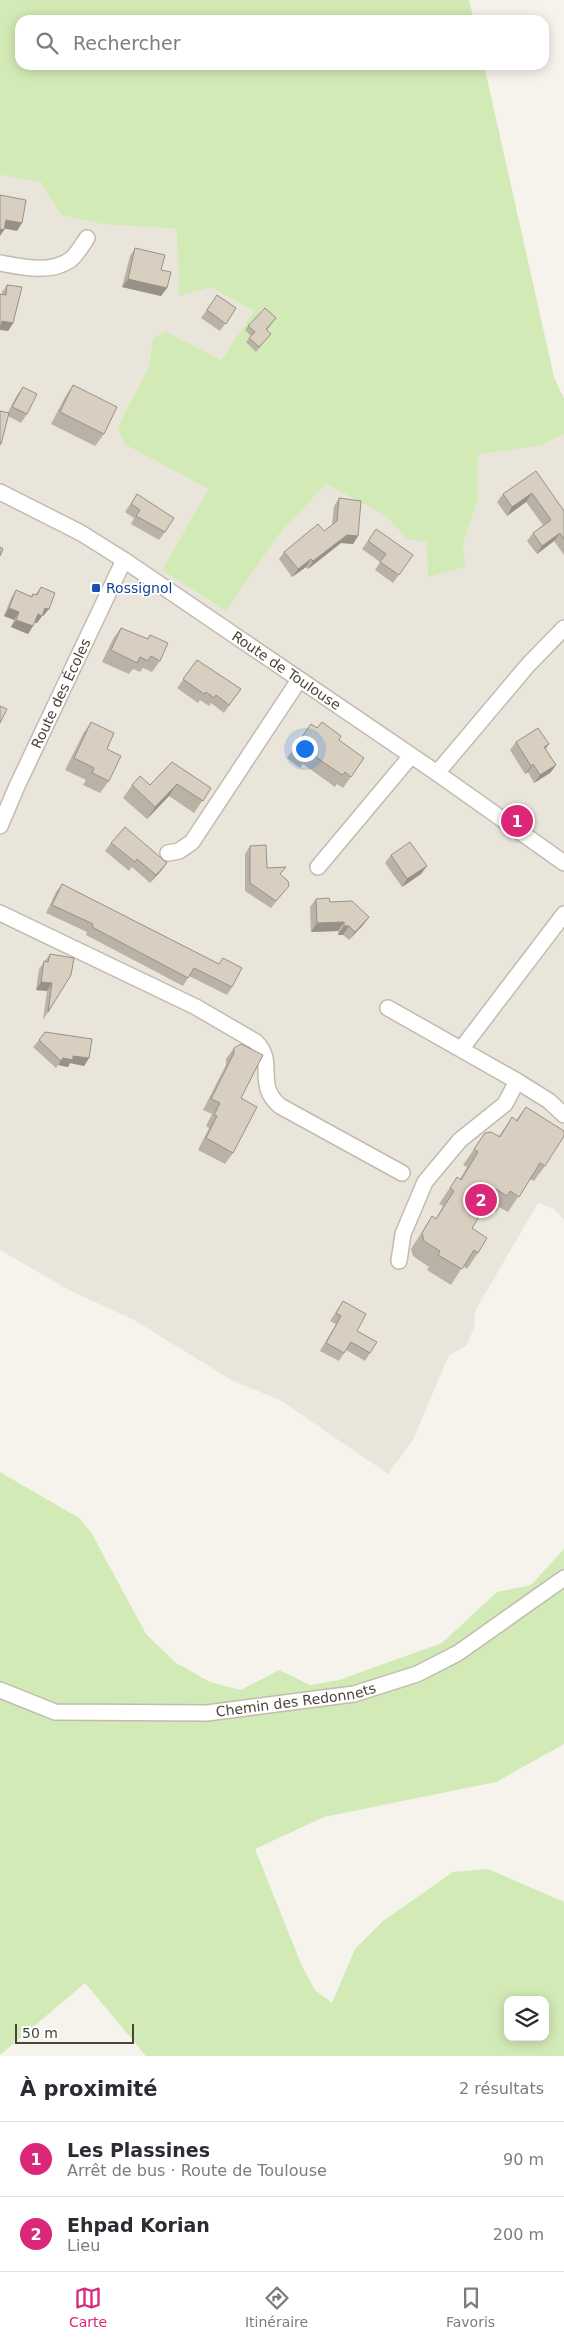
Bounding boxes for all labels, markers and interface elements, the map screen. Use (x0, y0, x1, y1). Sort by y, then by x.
search box (15, 15, 549, 70)
icon: search (33, 29, 61, 57)
text: Rechercher (73, 32, 181, 54)
place label: Rossignol (106, 580, 172, 596)
marker: Rossignol (90, 582, 102, 594)
street label: Route de Toulouse (229, 628, 344, 713)
street label: Route des Écoles (28, 636, 94, 751)
your location (292, 736, 318, 762)
pin: 1 (501, 802, 533, 840)
pin: 2 (465, 1181, 497, 1219)
street label: Chemin des Redonnets (215, 1680, 378, 1720)
map controls (504, 1996, 549, 2041)
button: layers (504, 1996, 549, 2041)
scale bar (15, 2021, 134, 2044)
text: 50 m (22, 2025, 58, 2041)
text: À proximité (20, 2077, 157, 2101)
text: 2 résultats (459, 2079, 544, 2098)
text: Les Plassines (67, 2139, 210, 2161)
text: 1 (30, 2150, 42, 2169)
text: 90 m (503, 2150, 544, 2169)
text: Arrêt de bus · Route de Toulouse (67, 2161, 327, 2180)
text: Ehpad Korian (67, 2214, 210, 2236)
text: 2 (30, 2225, 42, 2244)
text: 200 m (493, 2225, 544, 2244)
text: Lieu (67, 2236, 100, 2255)
tab: Carte (69, 2284, 107, 2330)
tab: Itinéraire (245, 2284, 308, 2330)
tab: Favoris (446, 2284, 495, 2330)

